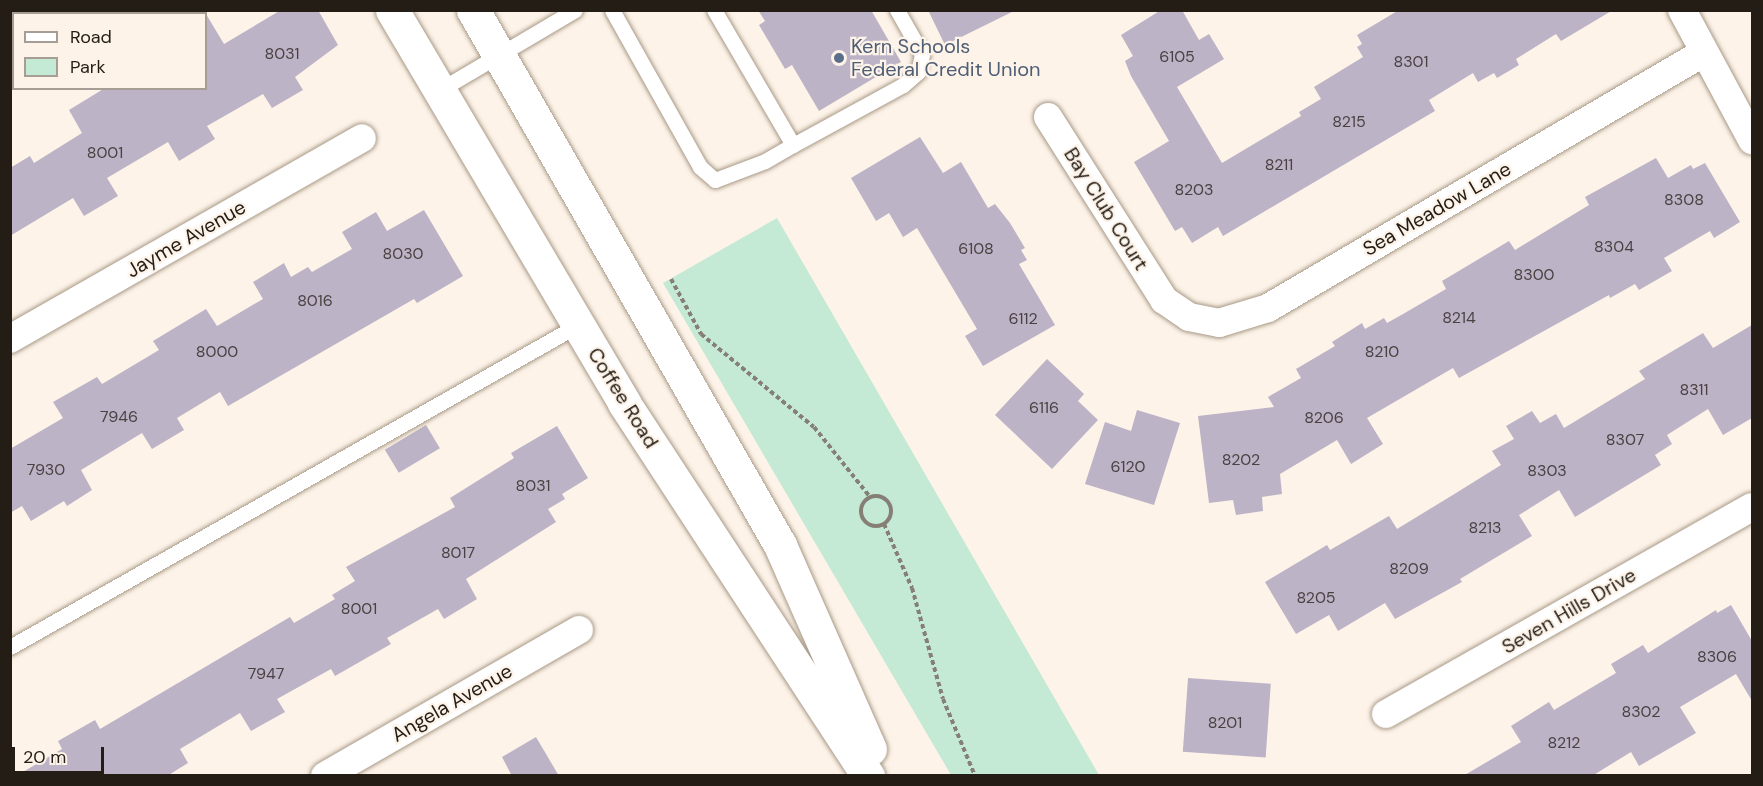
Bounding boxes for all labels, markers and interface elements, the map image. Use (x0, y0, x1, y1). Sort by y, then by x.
legend (12, 12, 207, 90)
text: Road (70, 25, 112, 49)
place label: Kern Schools Federal Credit Union (851, 34, 1041, 81)
house number: 8031 (265, 44, 299, 64)
house number: 6105 (1159, 47, 1195, 67)
marker: Kern Schools Federal Credit Union (832, 51, 846, 65)
house number: 8301 (1393, 52, 1429, 72)
text: Park (70, 55, 106, 79)
house number: 8215 (1332, 112, 1366, 132)
house number: 8001 (87, 143, 123, 163)
street label: Bay Club Court (1059, 143, 1153, 275)
house number: 8211 (1265, 155, 1293, 175)
street label: Sea Meadow Lane (1359, 157, 1515, 261)
house number: 8203 (1175, 180, 1213, 200)
house number: 8308 (1664, 190, 1704, 210)
street label: Jayme Avenue (122, 195, 250, 283)
house number: 8304 (1594, 237, 1634, 257)
house number: 6108 (958, 239, 994, 259)
house number: 8030 (382, 244, 424, 264)
house number: 8300 (1513, 265, 1555, 285)
house number: 8016 (297, 291, 333, 311)
house number: 8214 (1442, 308, 1476, 328)
house number: 6112 (1008, 309, 1038, 329)
house number: 8000 (196, 342, 238, 362)
house number: 8210 (1365, 342, 1399, 362)
street label: Coffee Road (583, 343, 663, 453)
house number: 8311 (1680, 380, 1708, 400)
house number: 6116 (1029, 398, 1059, 418)
house number: 7946 (100, 407, 138, 427)
house number: 8206 (1304, 408, 1344, 428)
house number: 8307 (1606, 430, 1644, 450)
house number: 8202 (1222, 450, 1260, 470)
house number: 6120 (1110, 457, 1146, 477)
house number: 7930 (27, 460, 65, 480)
house number: 8303 (1527, 461, 1567, 481)
house number: 8031 (516, 476, 550, 496)
house number: 8213 (1468, 518, 1502, 538)
house number: 8017 (441, 543, 475, 563)
house number: 8209 (1389, 559, 1429, 579)
street label: Seven Hills Drive (1498, 563, 1640, 659)
house number: 8205 (1296, 588, 1336, 608)
house number: 8001 (341, 599, 377, 619)
house number: 8306 (1697, 647, 1737, 667)
street label: Angela Avenue (387, 659, 517, 747)
house number: 7947 (248, 664, 284, 684)
house number: 8302 (1621, 702, 1661, 722)
house number: 8201 (1208, 713, 1242, 733)
house number: 8212 (1548, 733, 1580, 753)
scale bar (15, 735, 106, 773)
text: 20 m (23, 745, 66, 769)

